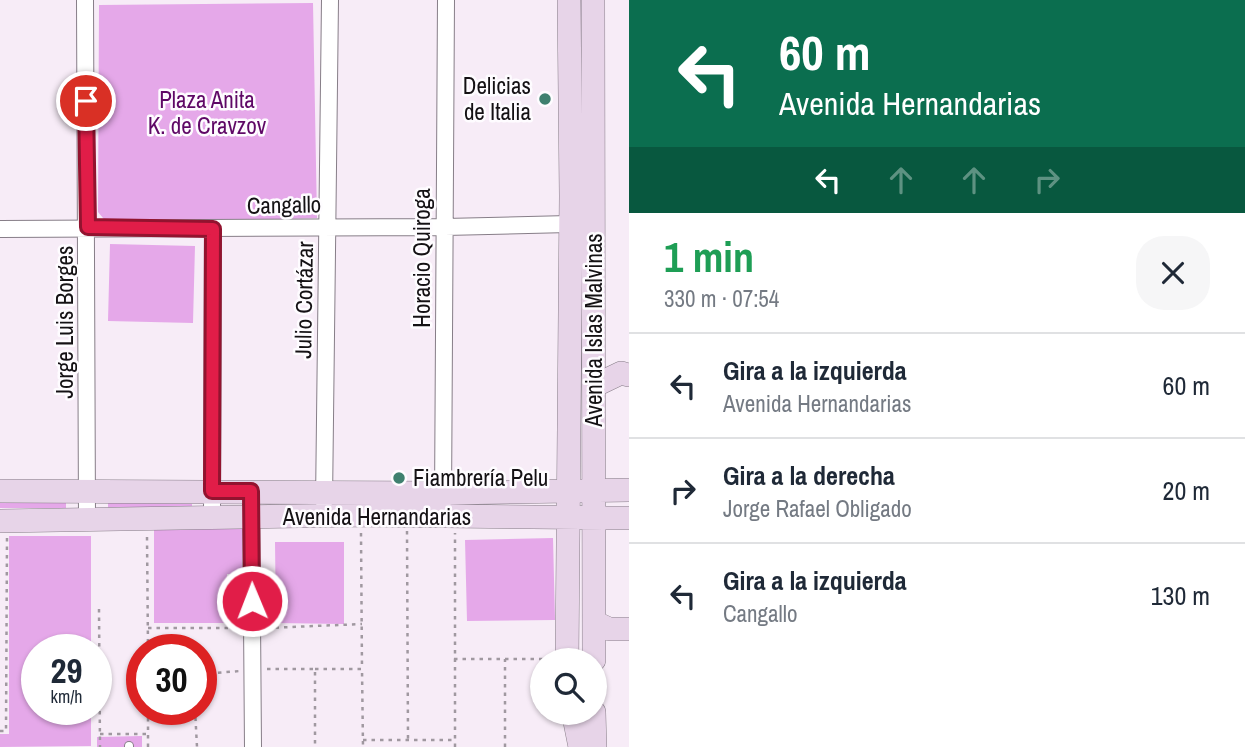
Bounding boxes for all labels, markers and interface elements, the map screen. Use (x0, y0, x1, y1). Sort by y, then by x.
text: 60 m (779, 19, 871, 85)
icon: left (664, 28, 755, 119)
place label: Delicias de Italia (463, 70, 532, 127)
pin (56, 71, 116, 131)
icon: arrive (67, 82, 105, 120)
text: Avenida Hernandarias (779, 82, 1041, 125)
park label: Plaza Anita K. de Cravzov (148, 84, 267, 141)
marker: Delicias de Italia (537, 91, 553, 107)
icon: left (809, 161, 847, 199)
icon: ahead (882, 161, 920, 199)
icon: ahead (955, 161, 993, 199)
icon: right (1028, 161, 1066, 199)
street label: Cangallo (247, 188, 321, 221)
street label: Horacio Quiroga (406, 188, 437, 328)
text: 1 min (664, 229, 754, 285)
street label: Avenida Islas Malvinas (578, 233, 609, 428)
button: close (1136, 236, 1210, 310)
street label: Julio Cortázar (287, 240, 320, 359)
street label: Jorge Luis Borges (49, 245, 80, 399)
text: 330 m · 07:54 (664, 283, 779, 314)
text: Gira a la izquierda (723, 353, 907, 388)
icon: left (664, 367, 702, 405)
text: 60 m (1163, 368, 1210, 403)
text: Avenida Hernandarias (723, 388, 911, 419)
text: Gira a la derecha (723, 458, 895, 493)
place label: Fiambrería Pelu (413, 462, 548, 493)
marker: Fiambrería Pelu (391, 470, 407, 486)
icon: right (664, 472, 702, 510)
text: 20 m (1163, 473, 1210, 508)
text: Jorge Rafael Obligado (723, 493, 912, 524)
street label: Avenida Hernandarias (282, 501, 471, 532)
text: Gira a la izquierda (723, 563, 907, 598)
position arrow (215, 564, 289, 638)
icon: left (664, 577, 702, 615)
text: 130 m (1151, 578, 1210, 613)
text: Cangallo (723, 598, 797, 629)
speed limit sign: 30 (126, 634, 217, 725)
text: 29 (51, 647, 82, 694)
map controls (530, 648, 607, 725)
button: search (530, 648, 607, 725)
text: km/h (51, 684, 83, 709)

